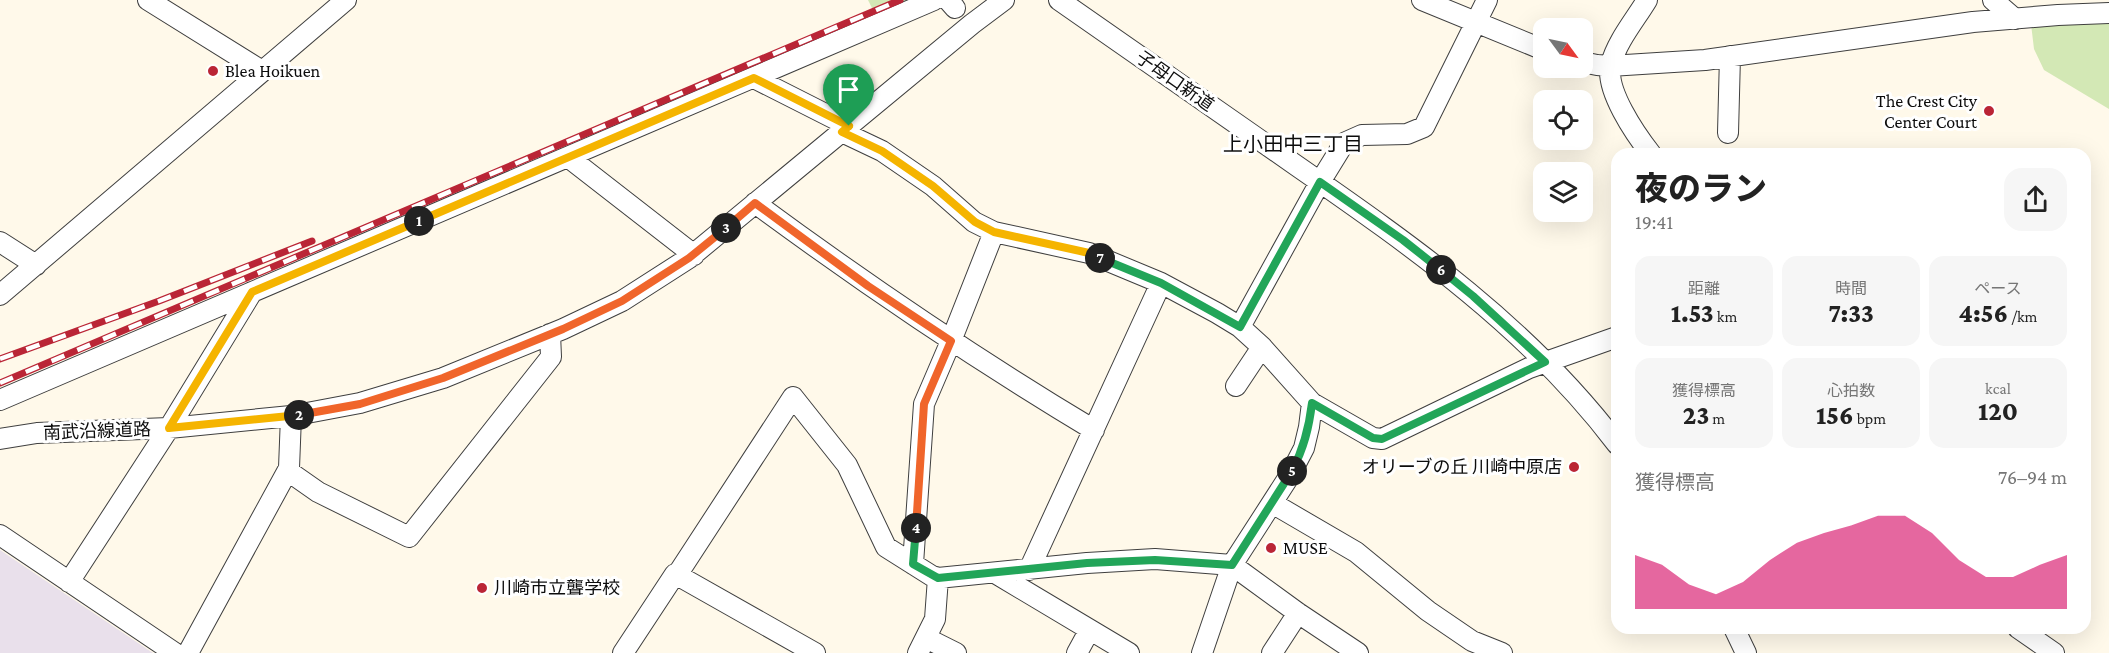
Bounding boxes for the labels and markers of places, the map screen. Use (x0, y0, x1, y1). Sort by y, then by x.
place label: Blea Hoikuen (225, 61, 321, 81)
marker: Blea Hoikuen (206, 64, 220, 78)
pin (823, 64, 874, 126)
place label: The Crest City Center Court (1876, 91, 1978, 132)
marker: The Crest City Center Court (1982, 104, 1996, 118)
pin: 1 (404, 206, 434, 236)
pin: 3 (711, 213, 741, 243)
pin: 7 (1085, 243, 1115, 273)
pin: 6 (1426, 255, 1456, 285)
pin: 2 (284, 400, 314, 430)
pin: 5 (1277, 456, 1307, 486)
place label: オリーブの丘 川崎中原店 (1362, 457, 1562, 477)
marker: オリーブの丘 川崎中原店 (1567, 460, 1581, 474)
pin: 4 (901, 513, 931, 543)
place label: MUSE (1283, 538, 1328, 558)
marker: MUSE (1264, 541, 1278, 555)
place label: 川崎市立聾学校 (494, 578, 620, 598)
marker: 川崎市立聾学校 (475, 581, 489, 595)

